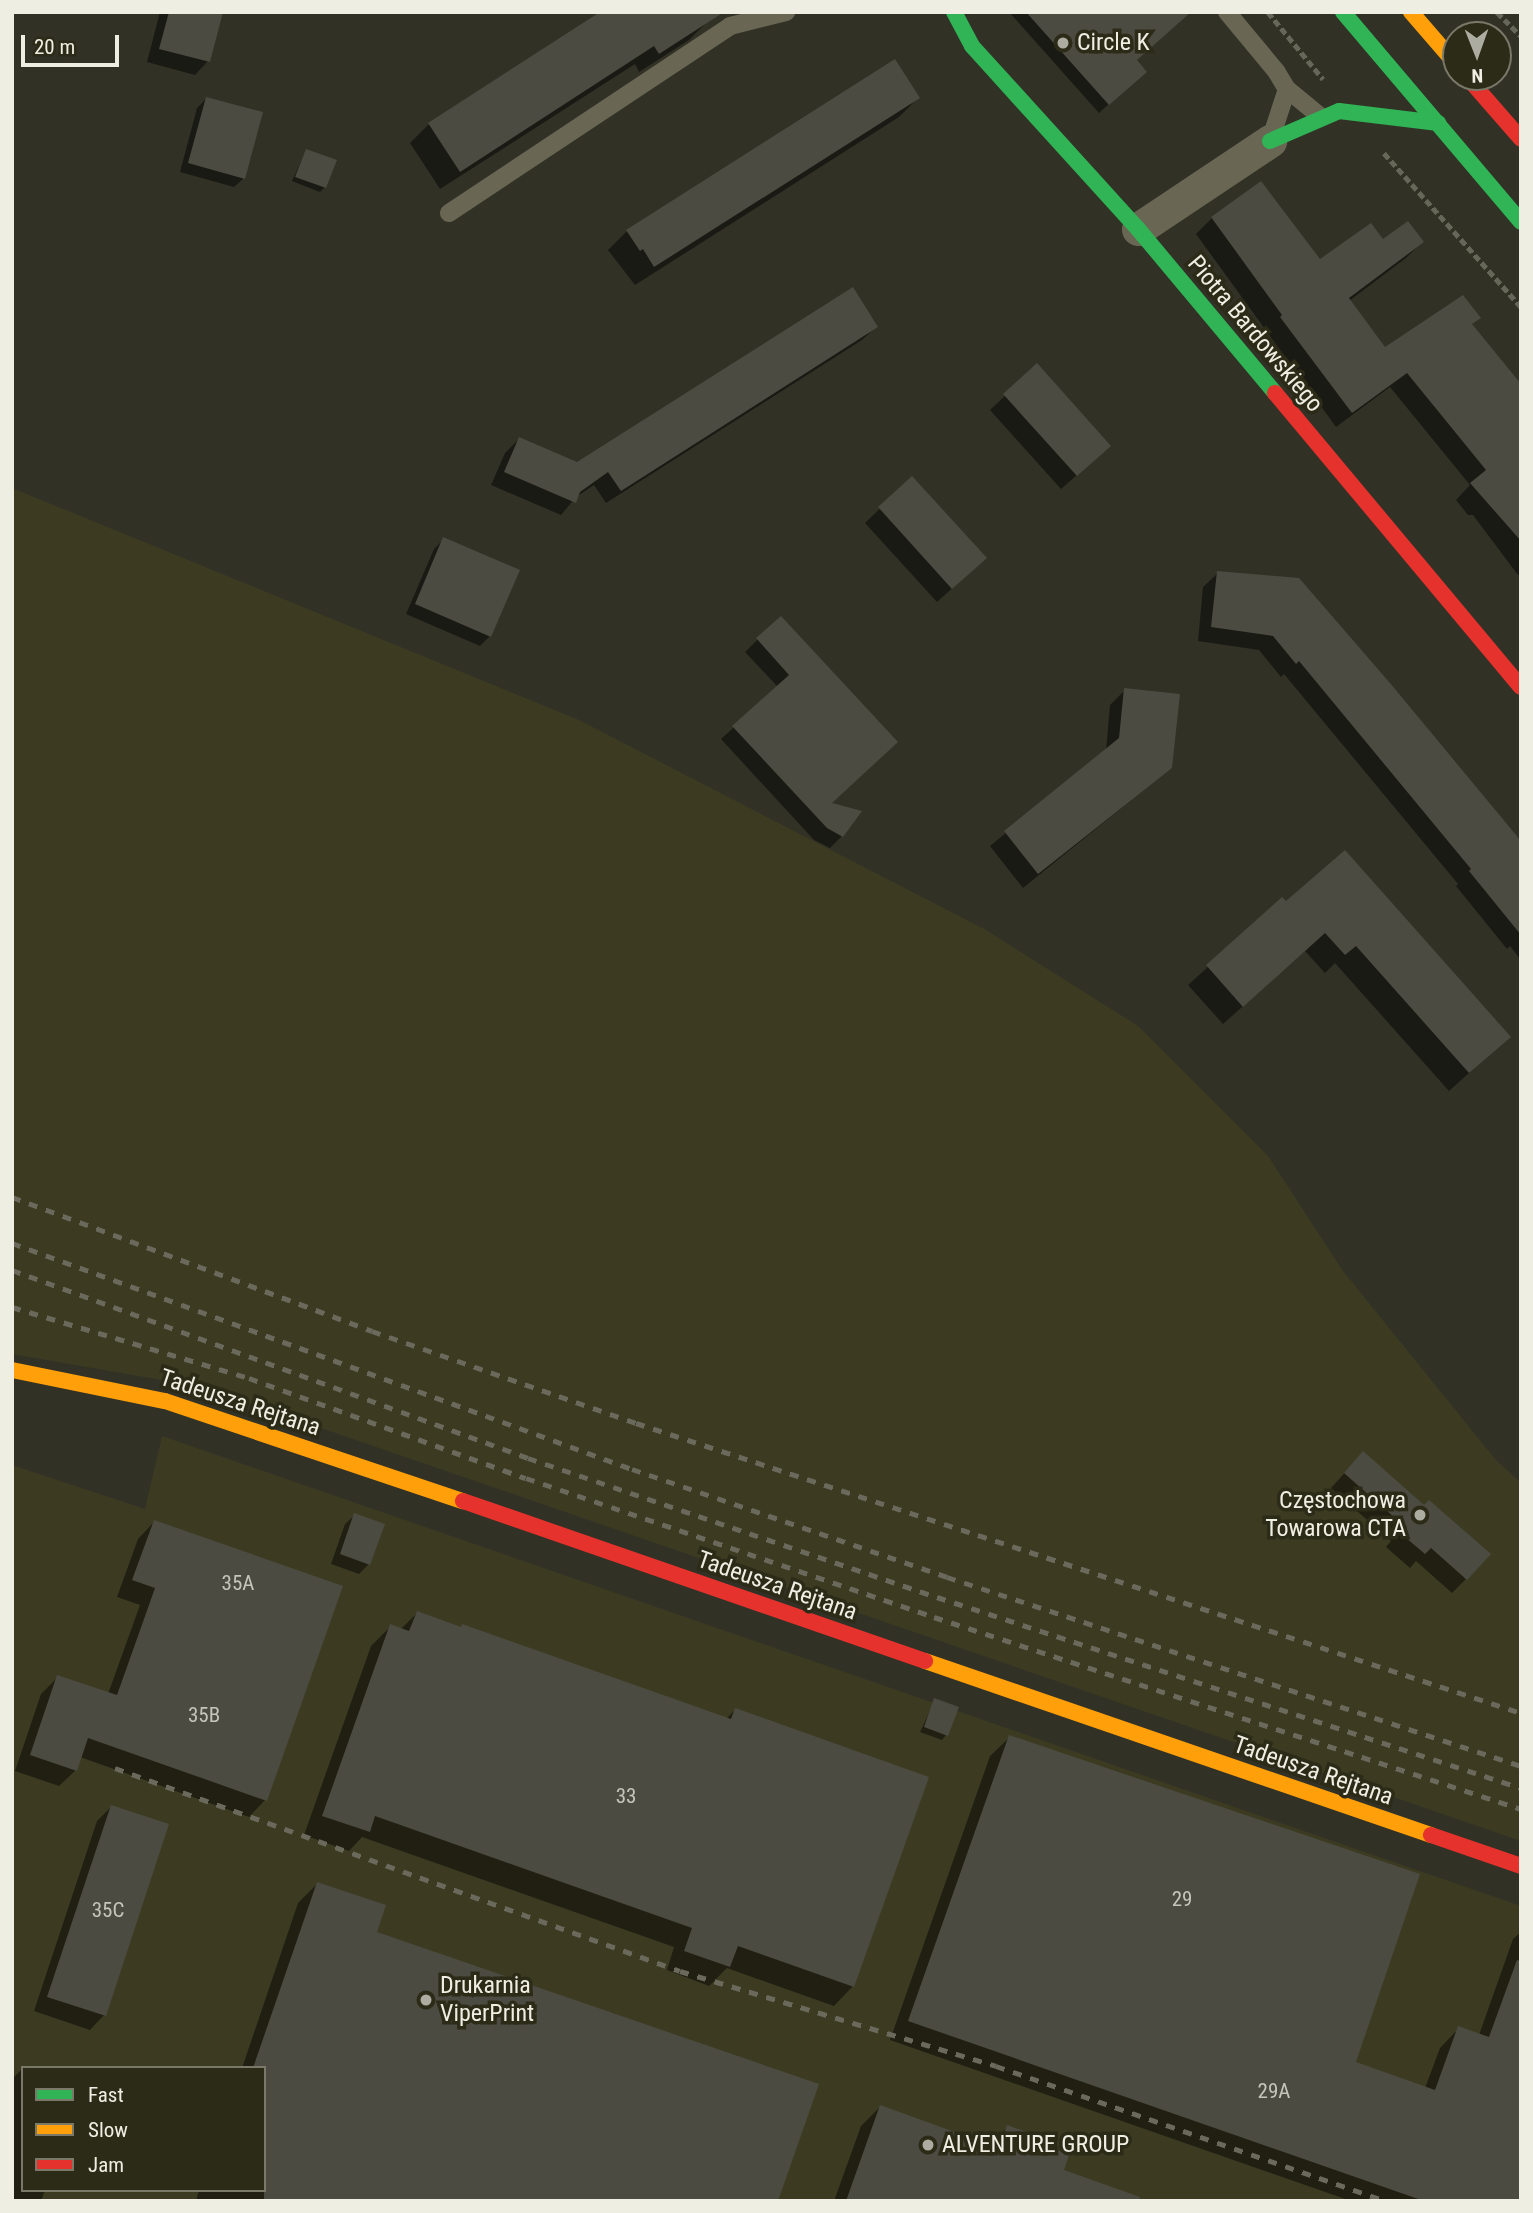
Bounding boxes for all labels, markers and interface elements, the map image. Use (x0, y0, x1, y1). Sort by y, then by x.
scale bar (24, 21, 122, 65)
north arrow (1442, 21, 1512, 91)
place label: Circle K (1077, 29, 1150, 57)
text: 20 m (34, 35, 75, 59)
marker: Circle K (1055, 35, 1071, 51)
text: N (1471, 64, 1483, 87)
street label: Piotra Bardowskiego (1181, 250, 1329, 418)
street label: Tadeusza Rejtana (156, 1364, 324, 1442)
place label: Częstochowa Towarowa CTA (1265, 1487, 1406, 1543)
marker: Częstochowa Towarowa CTA (1412, 1507, 1428, 1523)
street label: Tadeusza Rejtana (693, 1545, 861, 1627)
house number: 35A (222, 1570, 254, 1596)
house number: 35B (188, 1702, 220, 1728)
street label: Tadeusza Rejtana (1229, 1730, 1397, 1812)
house number: 33 (616, 1783, 636, 1809)
house number: 29 (1172, 1886, 1192, 1912)
house number: 35C (92, 1897, 124, 1923)
place label: Drukarnia ViperPrint (440, 1972, 534, 2028)
marker: Drukarnia ViperPrint (418, 1992, 434, 2008)
legend (21, 2066, 266, 2192)
house number: 29A (1258, 2078, 1290, 2104)
text: Fast (88, 2083, 124, 2107)
text: Slow (88, 2118, 128, 2142)
place label: ALVENTURE GROUP (942, 2131, 1129, 2159)
marker: ALVENTURE GROUP (920, 2137, 936, 2153)
text: Jam (88, 2153, 124, 2177)

